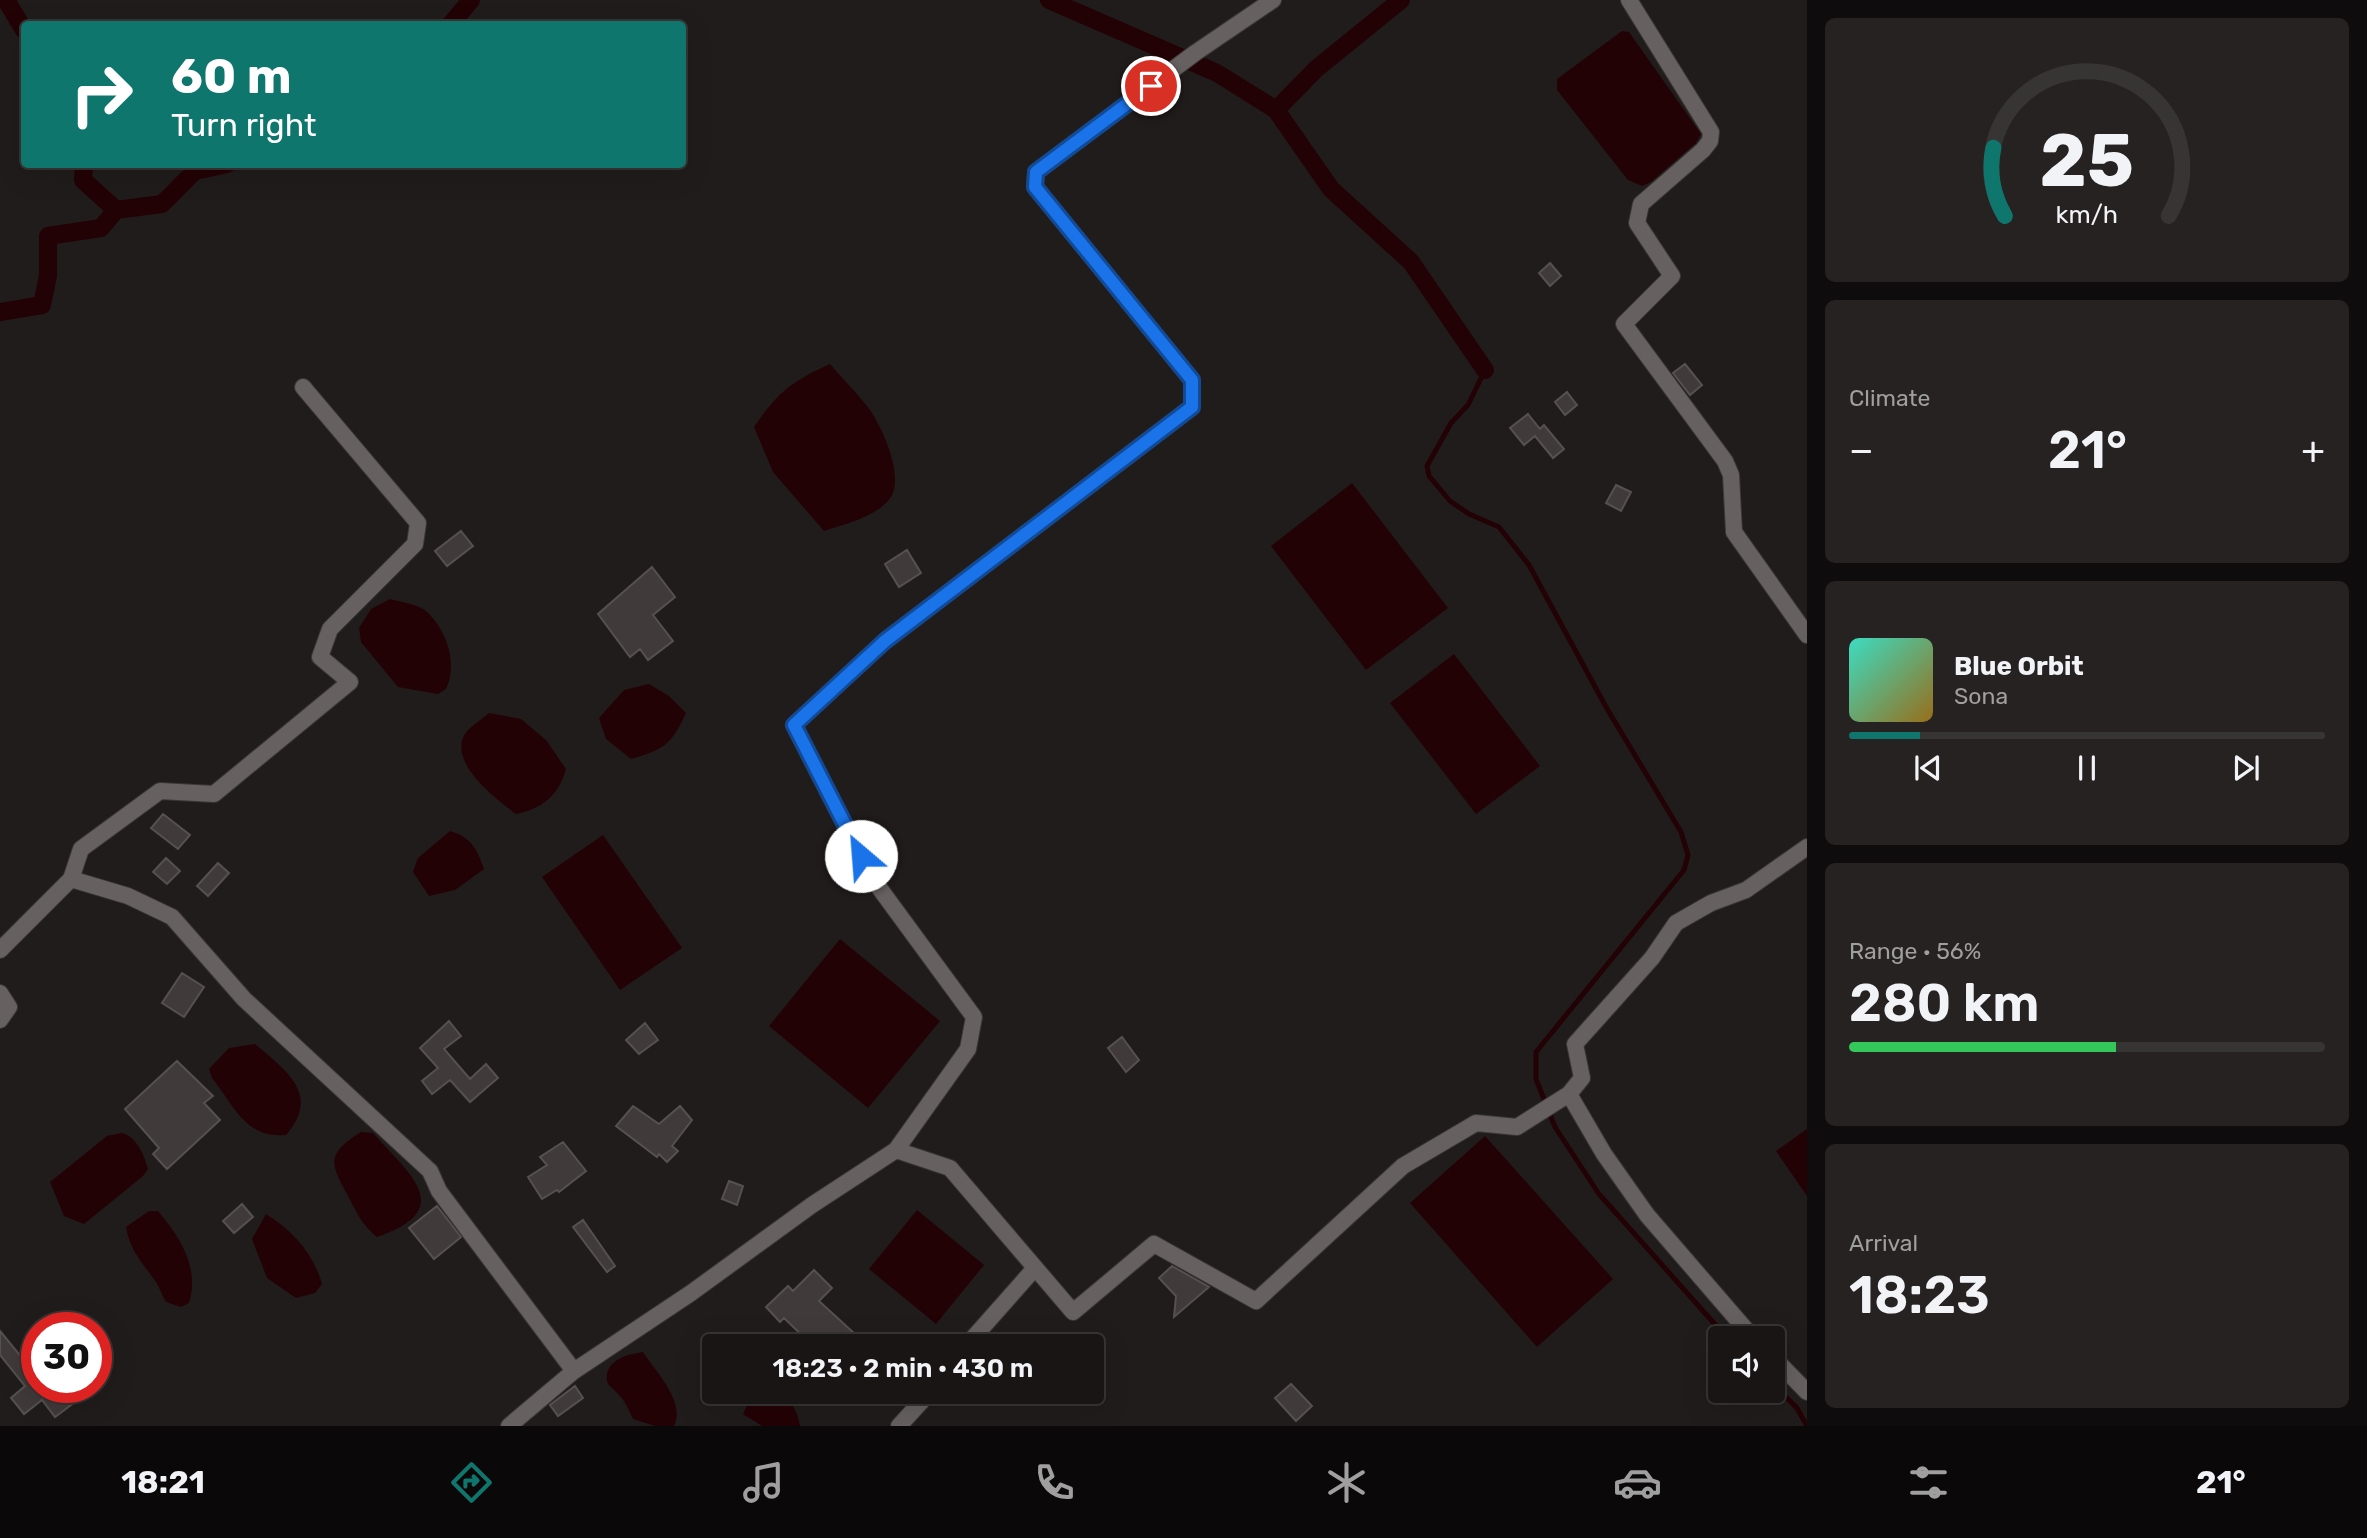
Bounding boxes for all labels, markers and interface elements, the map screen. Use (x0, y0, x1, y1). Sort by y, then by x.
text: 60 m (171, 47, 292, 105)
icon: right (56, 49, 147, 140)
pin (1121, 56, 1181, 116)
icon: arrive (1132, 67, 1170, 105)
text: Turn right (171, 106, 316, 144)
text: 25 (2040, 118, 2134, 204)
text: km/h (2056, 200, 2118, 229)
text: Climate (1849, 384, 1930, 412)
text: 21° (2048, 419, 2127, 481)
text: − (1849, 427, 1874, 473)
text: + (2301, 427, 2325, 473)
text: Blue Orbit (1954, 651, 2084, 682)
text: Sona (1954, 682, 2008, 710)
icon: previous (1909, 749, 1947, 787)
icon: pause (2068, 749, 2106, 787)
icon: next (2227, 749, 2265, 787)
position arrow (824, 819, 898, 893)
text: Range · 56% (1849, 937, 1981, 965)
text: 280 km (1849, 972, 2040, 1034)
text: Arrival (1849, 1229, 1918, 1257)
text: 18:23 (1849, 1264, 1990, 1326)
speed limit sign: 30 (21, 1312, 112, 1403)
map controls (1708, 1326, 1785, 1403)
button: sound (1708, 1326, 1785, 1403)
text: 18:23 · 2 min · 430 m (773, 1353, 1033, 1384)
icon: directions (447, 1458, 496, 1507)
icon: music (739, 1458, 788, 1507)
icon: phone (1030, 1458, 1079, 1507)
icon: climate (1322, 1458, 1371, 1507)
icon: car (1613, 1458, 1662, 1507)
icon: filters (1904, 1458, 1953, 1507)
text: 18:21 (121, 1463, 205, 1501)
text: 21° (2196, 1463, 2246, 1501)

